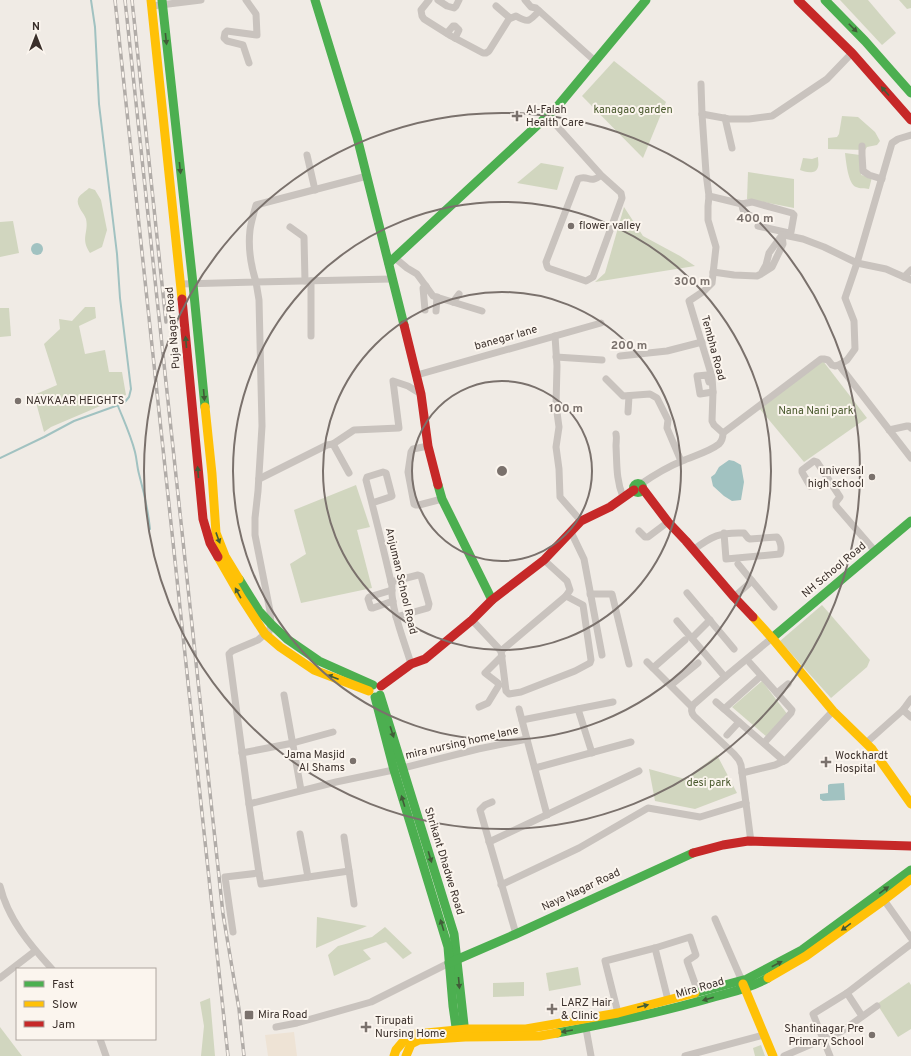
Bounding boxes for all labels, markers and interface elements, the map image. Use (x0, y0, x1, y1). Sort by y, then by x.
north arrow (16, 16, 56, 56)
text: N (32, 20, 40, 34)
one-way arrow (848, 23, 858, 33)
one-way arrow (163, 33, 169, 45)
one-way arrow (881, 86, 890, 96)
place label: Al-Falah Health Care (526, 103, 584, 130)
park label: kanagao garden (593, 103, 673, 117)
marker: Al-Falah Health Care (511, 110, 523, 122)
one-way arrow (177, 162, 184, 174)
text: 400 m (736, 211, 774, 227)
place label: flower valley (579, 219, 641, 233)
marker: flower valley (566, 221, 576, 231)
text: 300 m (674, 274, 710, 290)
street label: Puja Nagar Road (162, 286, 184, 370)
street label: Tembha Road (698, 314, 728, 382)
street label: banegar lane (473, 322, 539, 354)
one-way arrow (183, 336, 190, 348)
text: 200 m (611, 338, 647, 354)
one-way arrow (201, 389, 207, 401)
place label: NAVKAAR HEIGHTS (26, 394, 124, 408)
marker: NAVKAAR HEIGHTS (13, 396, 23, 406)
text: 100 m (549, 401, 583, 417)
park label: Nana Nani park (778, 404, 854, 418)
centre of rings (495, 464, 509, 478)
place label: universal high school (808, 464, 864, 491)
one-way arrow (195, 466, 202, 478)
marker: universal high school (867, 472, 877, 482)
street label: Anjuman School Road (382, 526, 420, 636)
one-way arrow (216, 532, 222, 544)
street label: NH School Road (799, 539, 869, 601)
one-way arrow (235, 587, 242, 599)
one-way arrow (326, 674, 338, 680)
street label: mira nursing home lane (404, 723, 520, 763)
one-way arrow (390, 727, 396, 739)
place label: Jama Masjid Al Shams (284, 748, 345, 775)
place label: Wockhardt Hospital (835, 749, 888, 776)
marker: Jama Masjid Al Shams (348, 756, 358, 766)
marker: Wockhardt Hospital (820, 756, 832, 768)
park label: desi park (687, 776, 732, 790)
one-way arrow (400, 794, 406, 806)
street label: Shrikant Dhadwe Road (421, 805, 467, 917)
one-way arrow (427, 851, 433, 863)
street label: Naya Nagar Road (539, 866, 623, 914)
one-way arrow (878, 886, 889, 894)
one-way arrow (439, 918, 445, 930)
one-way arrow (841, 923, 852, 931)
one-way arrow (771, 960, 783, 967)
legend (16, 968, 156, 1040)
street label: Mira Road (674, 974, 726, 1002)
text: Fast (52, 977, 74, 993)
one-way arrow (456, 977, 463, 989)
place label: LARZ Hair & Clinic (561, 996, 612, 1023)
one-way arrow (701, 996, 713, 1002)
text: Slow (52, 997, 78, 1013)
marker: LARZ Hair & Clinic (546, 1003, 558, 1015)
one-way arrow (637, 1003, 650, 1009)
place label: Mira Road (258, 1008, 308, 1022)
marker: Mira Road (243, 1009, 255, 1021)
place label: Tirupati Nursing Home (375, 1014, 446, 1041)
text: Jam (52, 1017, 75, 1033)
marker: Tirupati Nursing Home (360, 1021, 372, 1033)
place label: Shantinagar Pre Primary School (784, 1022, 864, 1049)
one-way arrow (561, 1028, 574, 1034)
marker: Shantinagar Pre Primary School (867, 1030, 877, 1040)

